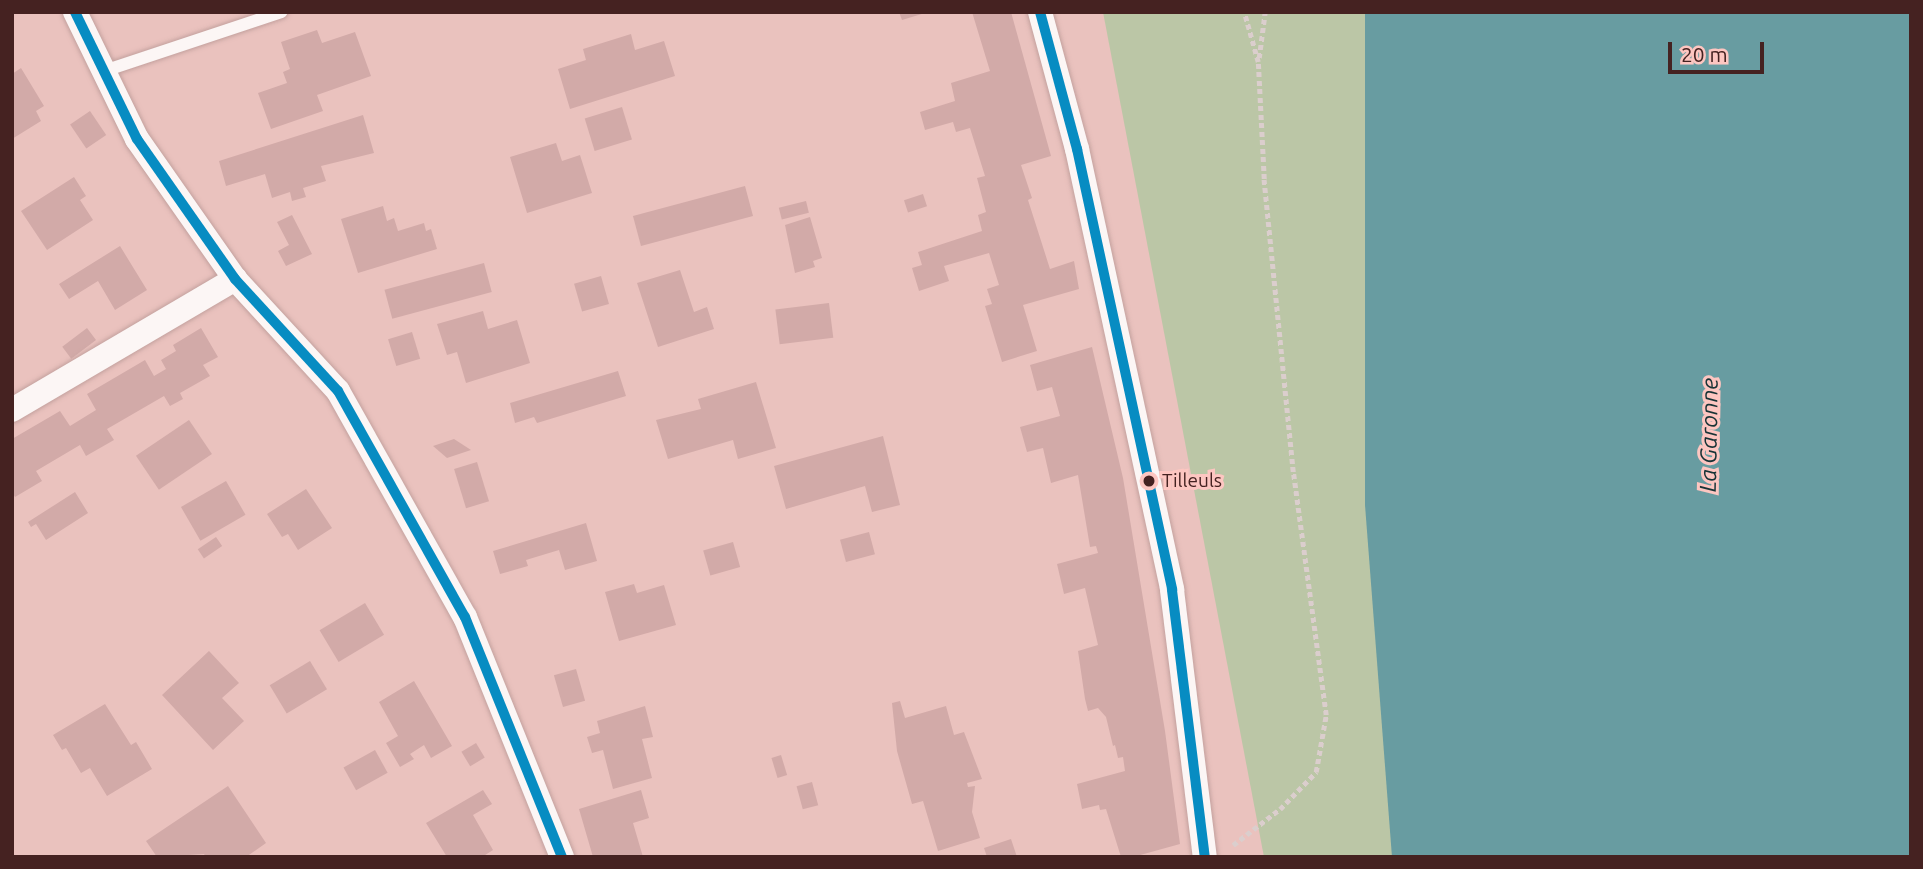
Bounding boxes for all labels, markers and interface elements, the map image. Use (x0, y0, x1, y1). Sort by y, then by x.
scale bar (1671, 28, 1767, 72)
text: 20 m (1681, 42, 1728, 66)
water label: La Garonne (1694, 378, 1724, 492)
place label: Tilleuls (1162, 470, 1222, 492)
marker: Tilleuls (1142, 474, 1156, 488)

